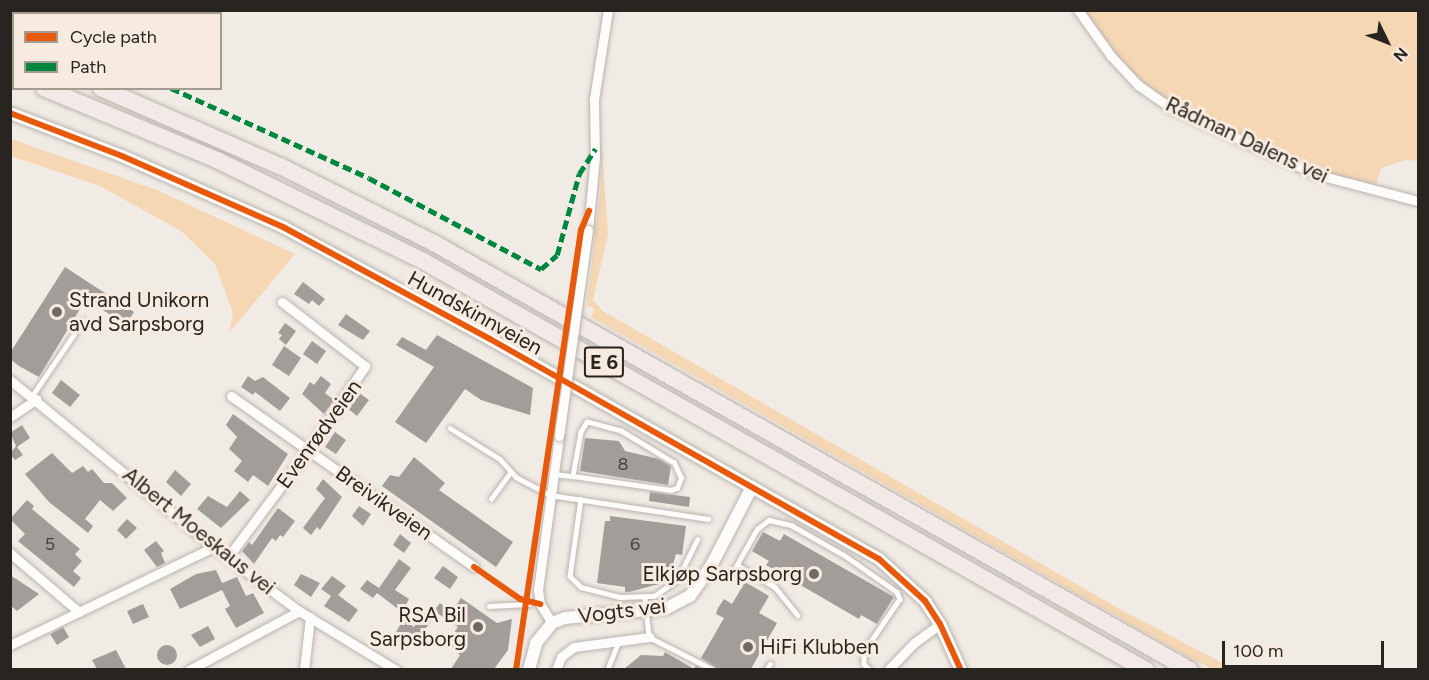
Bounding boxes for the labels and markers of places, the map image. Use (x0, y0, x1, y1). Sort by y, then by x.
place label: Strand Unikorn avd Sarpsborg (69, 287, 209, 337)
marker: Strand Unikorn avd Sarpsborg (50, 305, 64, 319)
place label: Elkjøp Sarpsborg (643, 561, 802, 587)
marker: Elkjøp Sarpsborg (807, 567, 821, 581)
place label: RSA Bil Sarpsborg (369, 602, 466, 652)
marker: RSA Bil Sarpsborg (471, 620, 485, 634)
place label: HiFi Klubben (760, 634, 879, 660)
marker: HiFi Klubben (741, 640, 755, 654)

